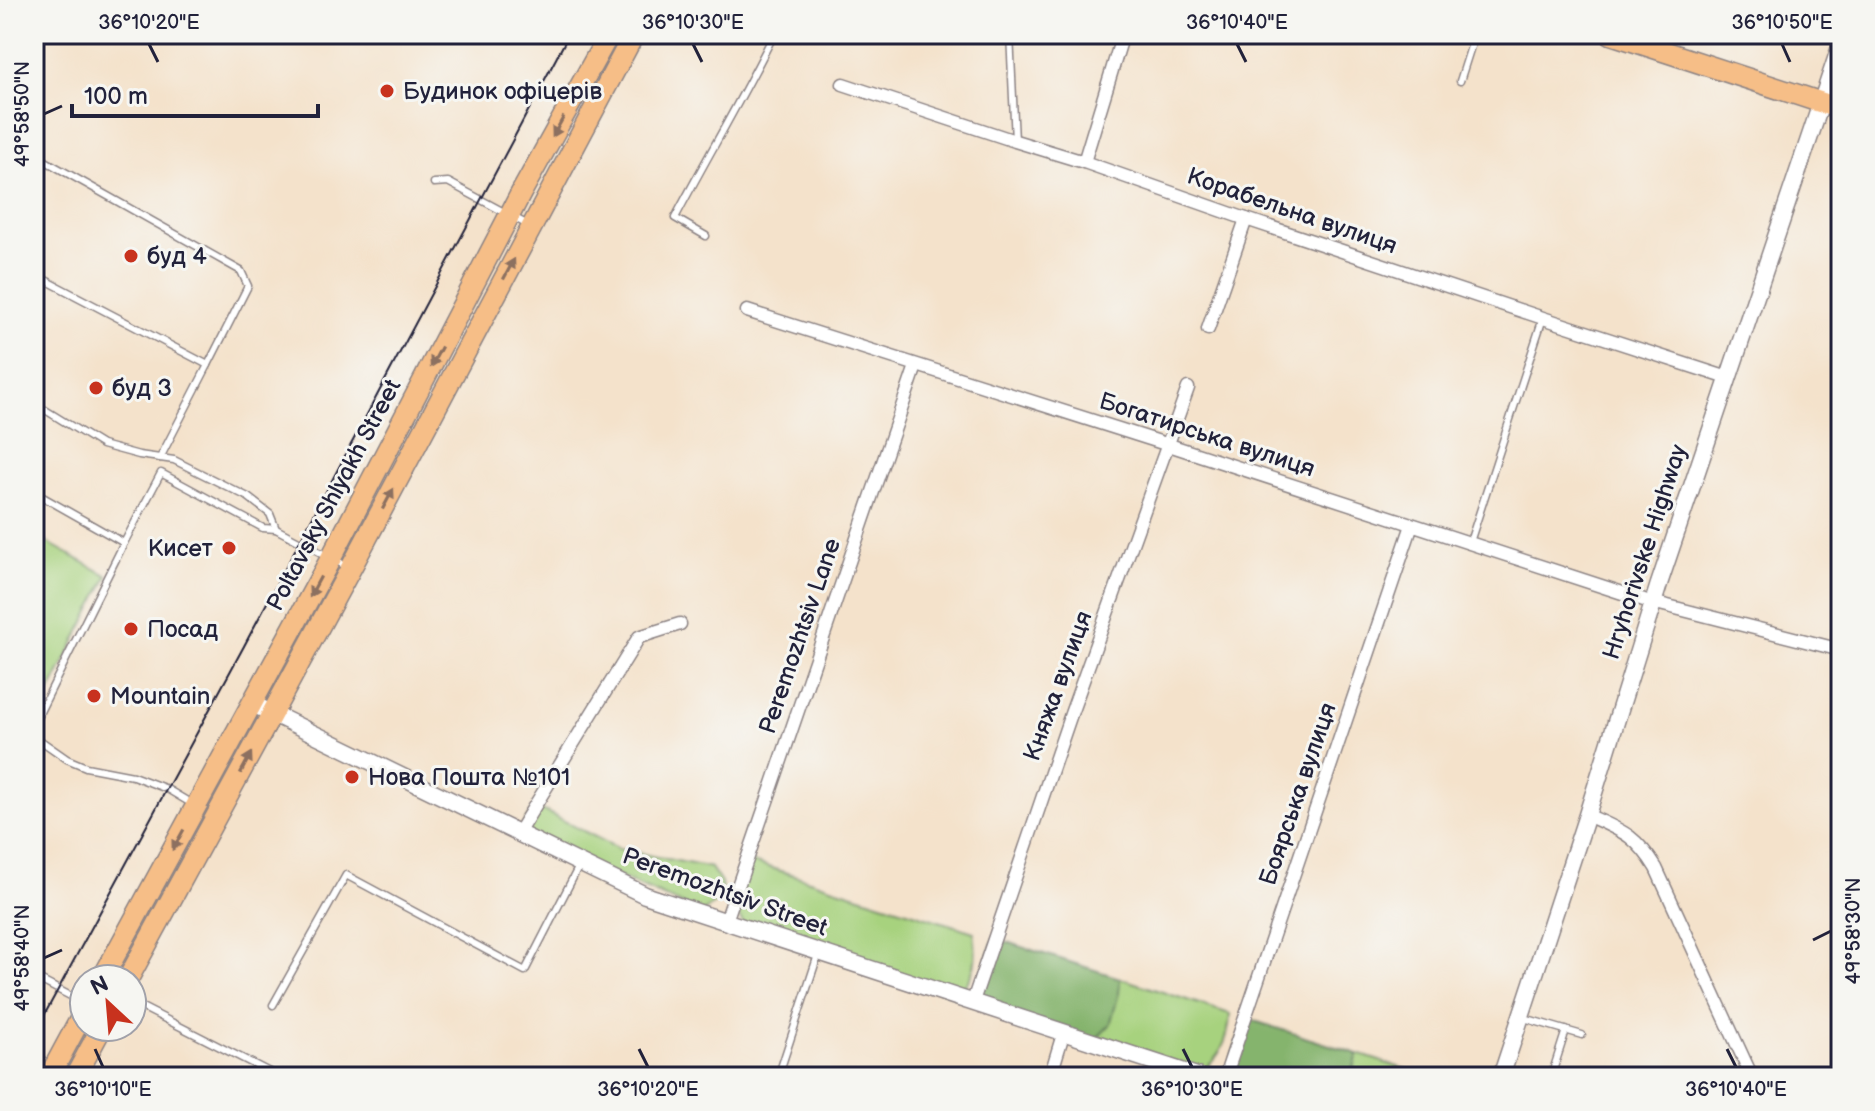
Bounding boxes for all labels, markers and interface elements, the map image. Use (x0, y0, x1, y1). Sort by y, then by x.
text: 36°10'20"E (98, 11, 200, 35)
text: 36°10'30"E (642, 11, 744, 35)
text: 36°10'40"E (1186, 11, 1288, 35)
text: 36°10'50"E (1731, 11, 1833, 35)
text: 49°58'50"N (11, 61, 35, 167)
scale bar (72, 68, 318, 118)
place label: Будинок офіцерів (403, 77, 603, 106)
text: 100 m (84, 82, 148, 111)
marker: Будинок офіцерів (378, 82, 396, 100)
one-way arrow (551, 116, 565, 138)
street label: Корабельна вулиця (1183, 161, 1401, 261)
place label: буд 4 (147, 242, 207, 271)
marker: буд 4 (122, 247, 140, 265)
one-way arrow (502, 258, 515, 281)
one-way arrow (429, 345, 442, 368)
place label: буд 3 (112, 374, 172, 403)
street label: Poltavsky Shlyakh Street (261, 374, 408, 616)
marker: буд 3 (87, 379, 105, 397)
street label: Богатирська вулиця (1096, 386, 1318, 484)
street label: Hryhorivske Highway (1597, 441, 1694, 663)
one-way arrow (381, 488, 394, 511)
place label: Кисет (148, 534, 213, 563)
street label: Peremozhtsiv Lane (753, 534, 847, 738)
marker: Кисет (220, 539, 238, 557)
one-way arrow (309, 576, 323, 598)
street label: Княжа вулиця (1017, 607, 1099, 765)
place label: Посад (147, 615, 218, 644)
marker: Посад (122, 620, 140, 638)
place label: Mountain (110, 682, 210, 711)
marker: Mountain (85, 687, 103, 705)
street label: Боярська вулиця (1253, 699, 1343, 889)
one-way arrow (238, 752, 252, 774)
place label: Нова Пошта №101 (368, 763, 570, 792)
marker: Нова Пошта №101 (343, 768, 361, 786)
one-way arrow (171, 829, 185, 852)
street label: Peremozhtsiv Street (619, 841, 832, 943)
text: 49°58'30"N (1842, 877, 1866, 985)
text: 49°58'40"N (11, 904, 35, 1012)
north arrow (68, 963, 148, 1043)
text: N (87, 971, 113, 1002)
text: 36°10'10"E (54, 1078, 152, 1102)
text: 36°10'20"E (597, 1078, 699, 1102)
text: 36°10'30"E (1141, 1078, 1243, 1102)
text: 36°10'40"E (1685, 1078, 1787, 1102)

